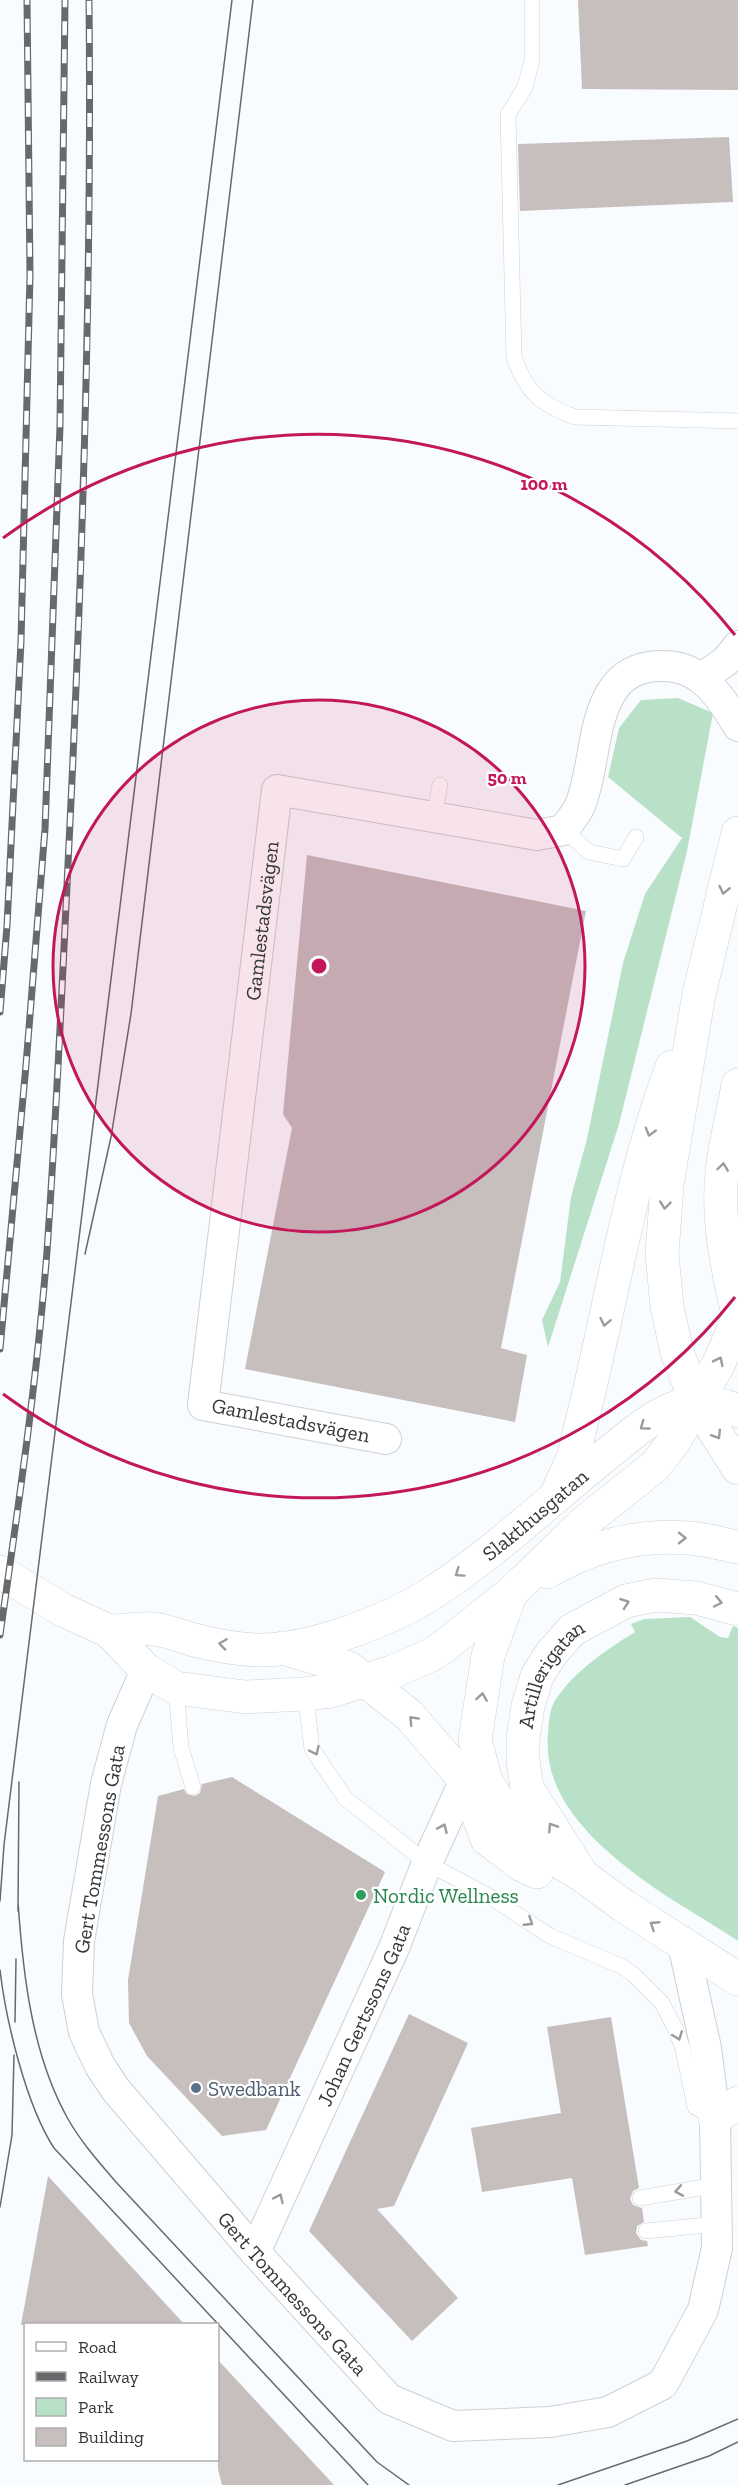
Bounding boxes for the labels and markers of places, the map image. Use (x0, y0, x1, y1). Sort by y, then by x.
centre of rings (309, 956, 329, 976)
place label: Nordic Wellness (373, 1883, 519, 1908)
marker: Nordic Wellness (354, 1888, 368, 1902)
place label: Swedbank (208, 2076, 301, 2101)
marker: Swedbank (189, 2081, 203, 2095)

